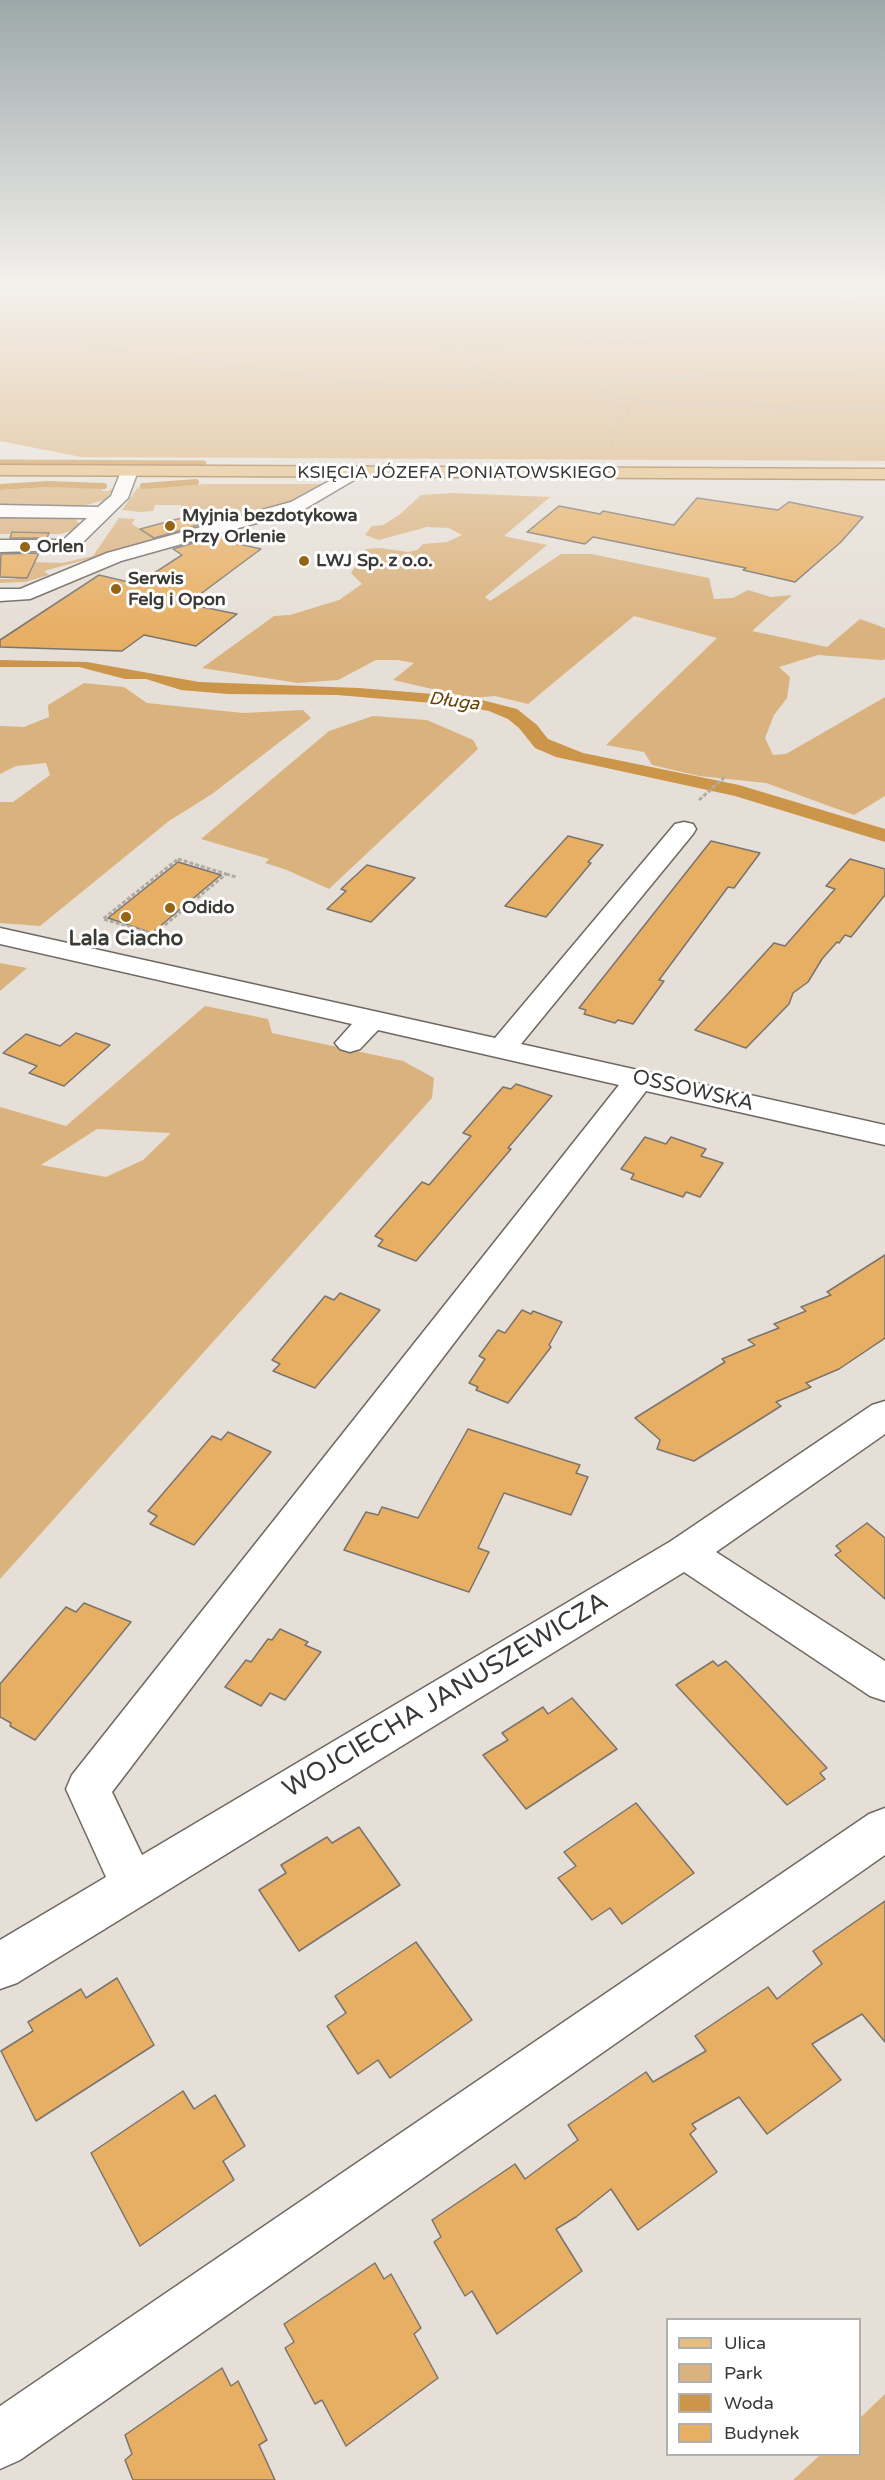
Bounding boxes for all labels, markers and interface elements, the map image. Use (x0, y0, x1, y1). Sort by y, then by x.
street label: KSIĘCIA JÓZEFA PONIATOWSKIEGO (297, 462, 617, 484)
place label: Myjnia bezdotykowa Przy Orlenie (182, 505, 358, 548)
marker: Myjnia bezdotykowa Przy Orlenie (163, 519, 177, 533)
place label: Orlen (37, 536, 84, 558)
marker: Orlen (18, 540, 32, 554)
place label: LWJ Sp. z o.o. (316, 550, 433, 572)
marker: LWJ Sp. z o.o. (297, 554, 311, 568)
place label: Serwis Felg i Opon (128, 568, 226, 610)
marker: Serwis Felg i Opon (109, 582, 123, 596)
water label: Długa (428, 688, 480, 716)
place label: Odido (182, 897, 234, 919)
marker: Odido (163, 901, 177, 915)
marker: Lala Ciacho (119, 910, 133, 924)
place label: Lala Ciacho (69, 926, 183, 952)
street label: OSSOWSKA (630, 1065, 756, 1117)
street label: WOJCIECHA JANUSZEWICZA (278, 1586, 614, 1806)
legend (666, 2318, 861, 2456)
text: Ulica (724, 2332, 766, 2354)
text: Park (724, 2362, 762, 2384)
text: Woda (724, 2392, 774, 2414)
text: Budynek (724, 2422, 799, 2444)

